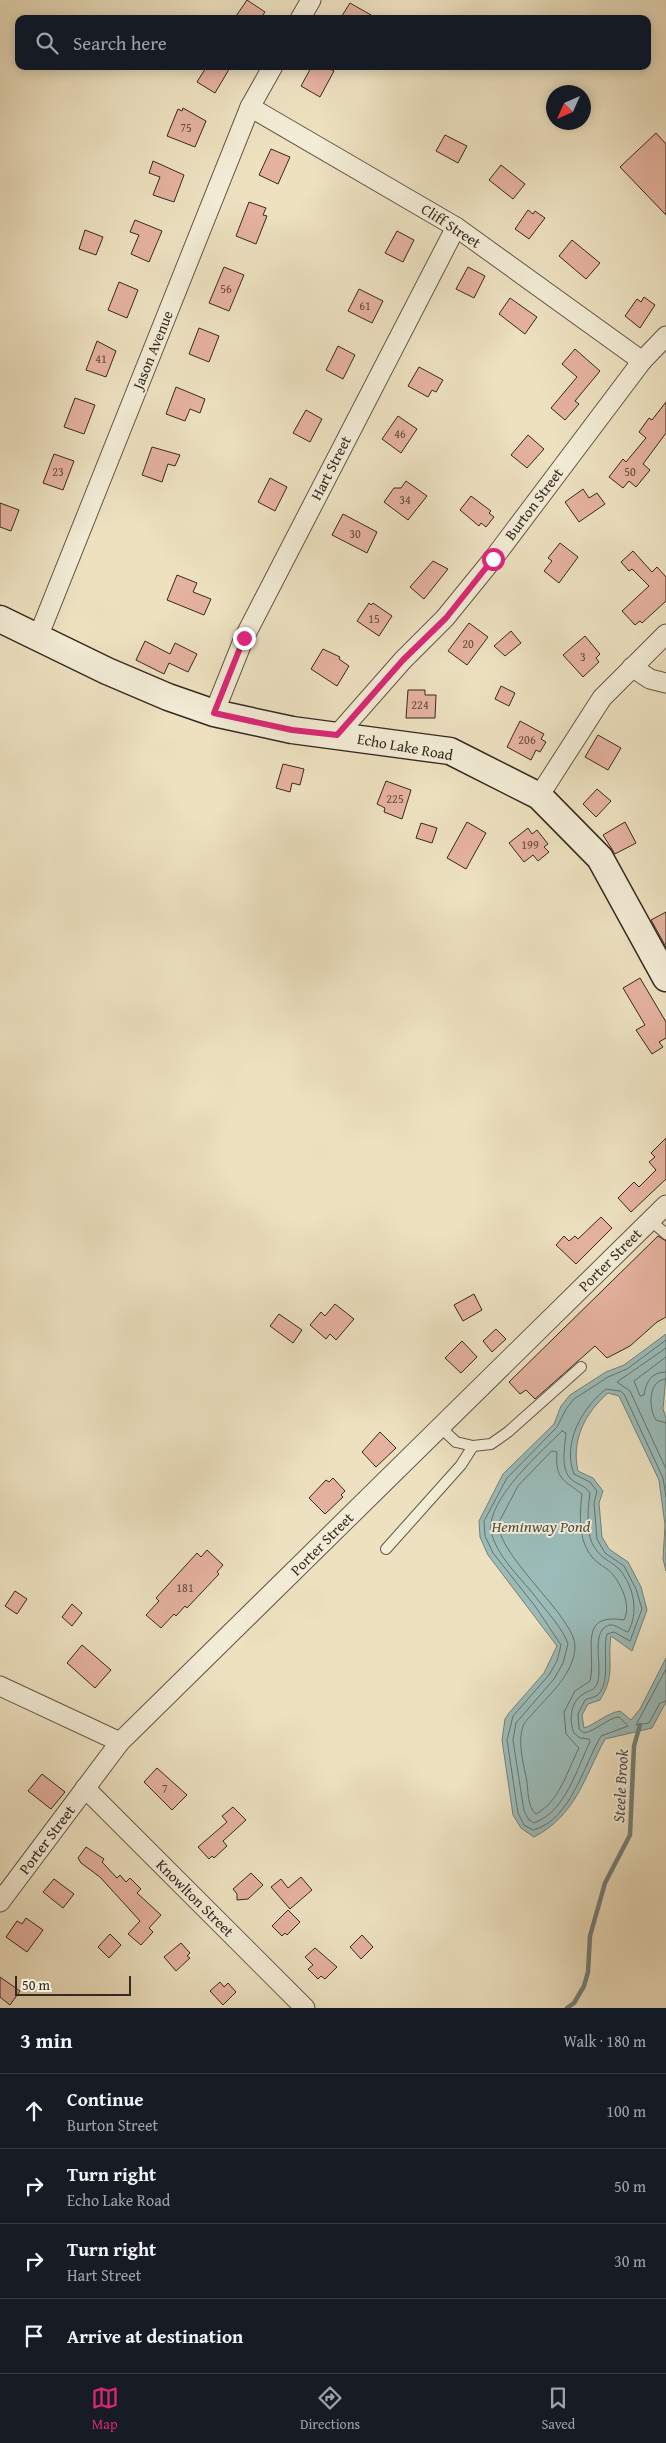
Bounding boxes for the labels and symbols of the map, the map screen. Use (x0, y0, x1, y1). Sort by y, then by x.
north arrow (546, 85, 591, 130)
house number: 75 (180, 119, 192, 136)
street label: Cliff Street (417, 198, 486, 253)
house number: 56 (220, 280, 232, 297)
house number: 61 (359, 297, 371, 314)
street label: Jason Avenue (126, 307, 178, 394)
house number: 41 (95, 350, 107, 367)
house number: 46 (394, 425, 406, 442)
street label: Hart Street (305, 431, 356, 504)
house number: 23 (52, 463, 64, 480)
street label: Burton Street (500, 463, 568, 544)
house number: 50 (624, 463, 636, 480)
house number: 34 (399, 491, 411, 508)
house number: 30 (349, 525, 361, 542)
route start (482, 548, 505, 571)
house number: 15 (368, 610, 380, 627)
route end (233, 627, 256, 650)
house number: 20 (462, 635, 474, 652)
house number: 3 (580, 648, 586, 665)
house number: 224 (411, 696, 429, 713)
street label: Echo Lake Road (356, 728, 455, 765)
house number: 206 (518, 731, 536, 748)
house number: 225 (386, 790, 404, 807)
house number: 199 (521, 836, 539, 853)
street label: Porter Street (573, 1223, 646, 1296)
street label: Porter Street (285, 1507, 358, 1580)
water label: Heminway Pond (491, 1514, 591, 1538)
house number: 181 (176, 1579, 194, 1596)
water label: Steele Brook (606, 1748, 634, 1823)
house number: 7 (162, 1780, 168, 1797)
street label: Porter Street (14, 1800, 80, 1879)
street label: Knowlton Street (152, 1854, 239, 1942)
scale bar (15, 1973, 131, 1996)

